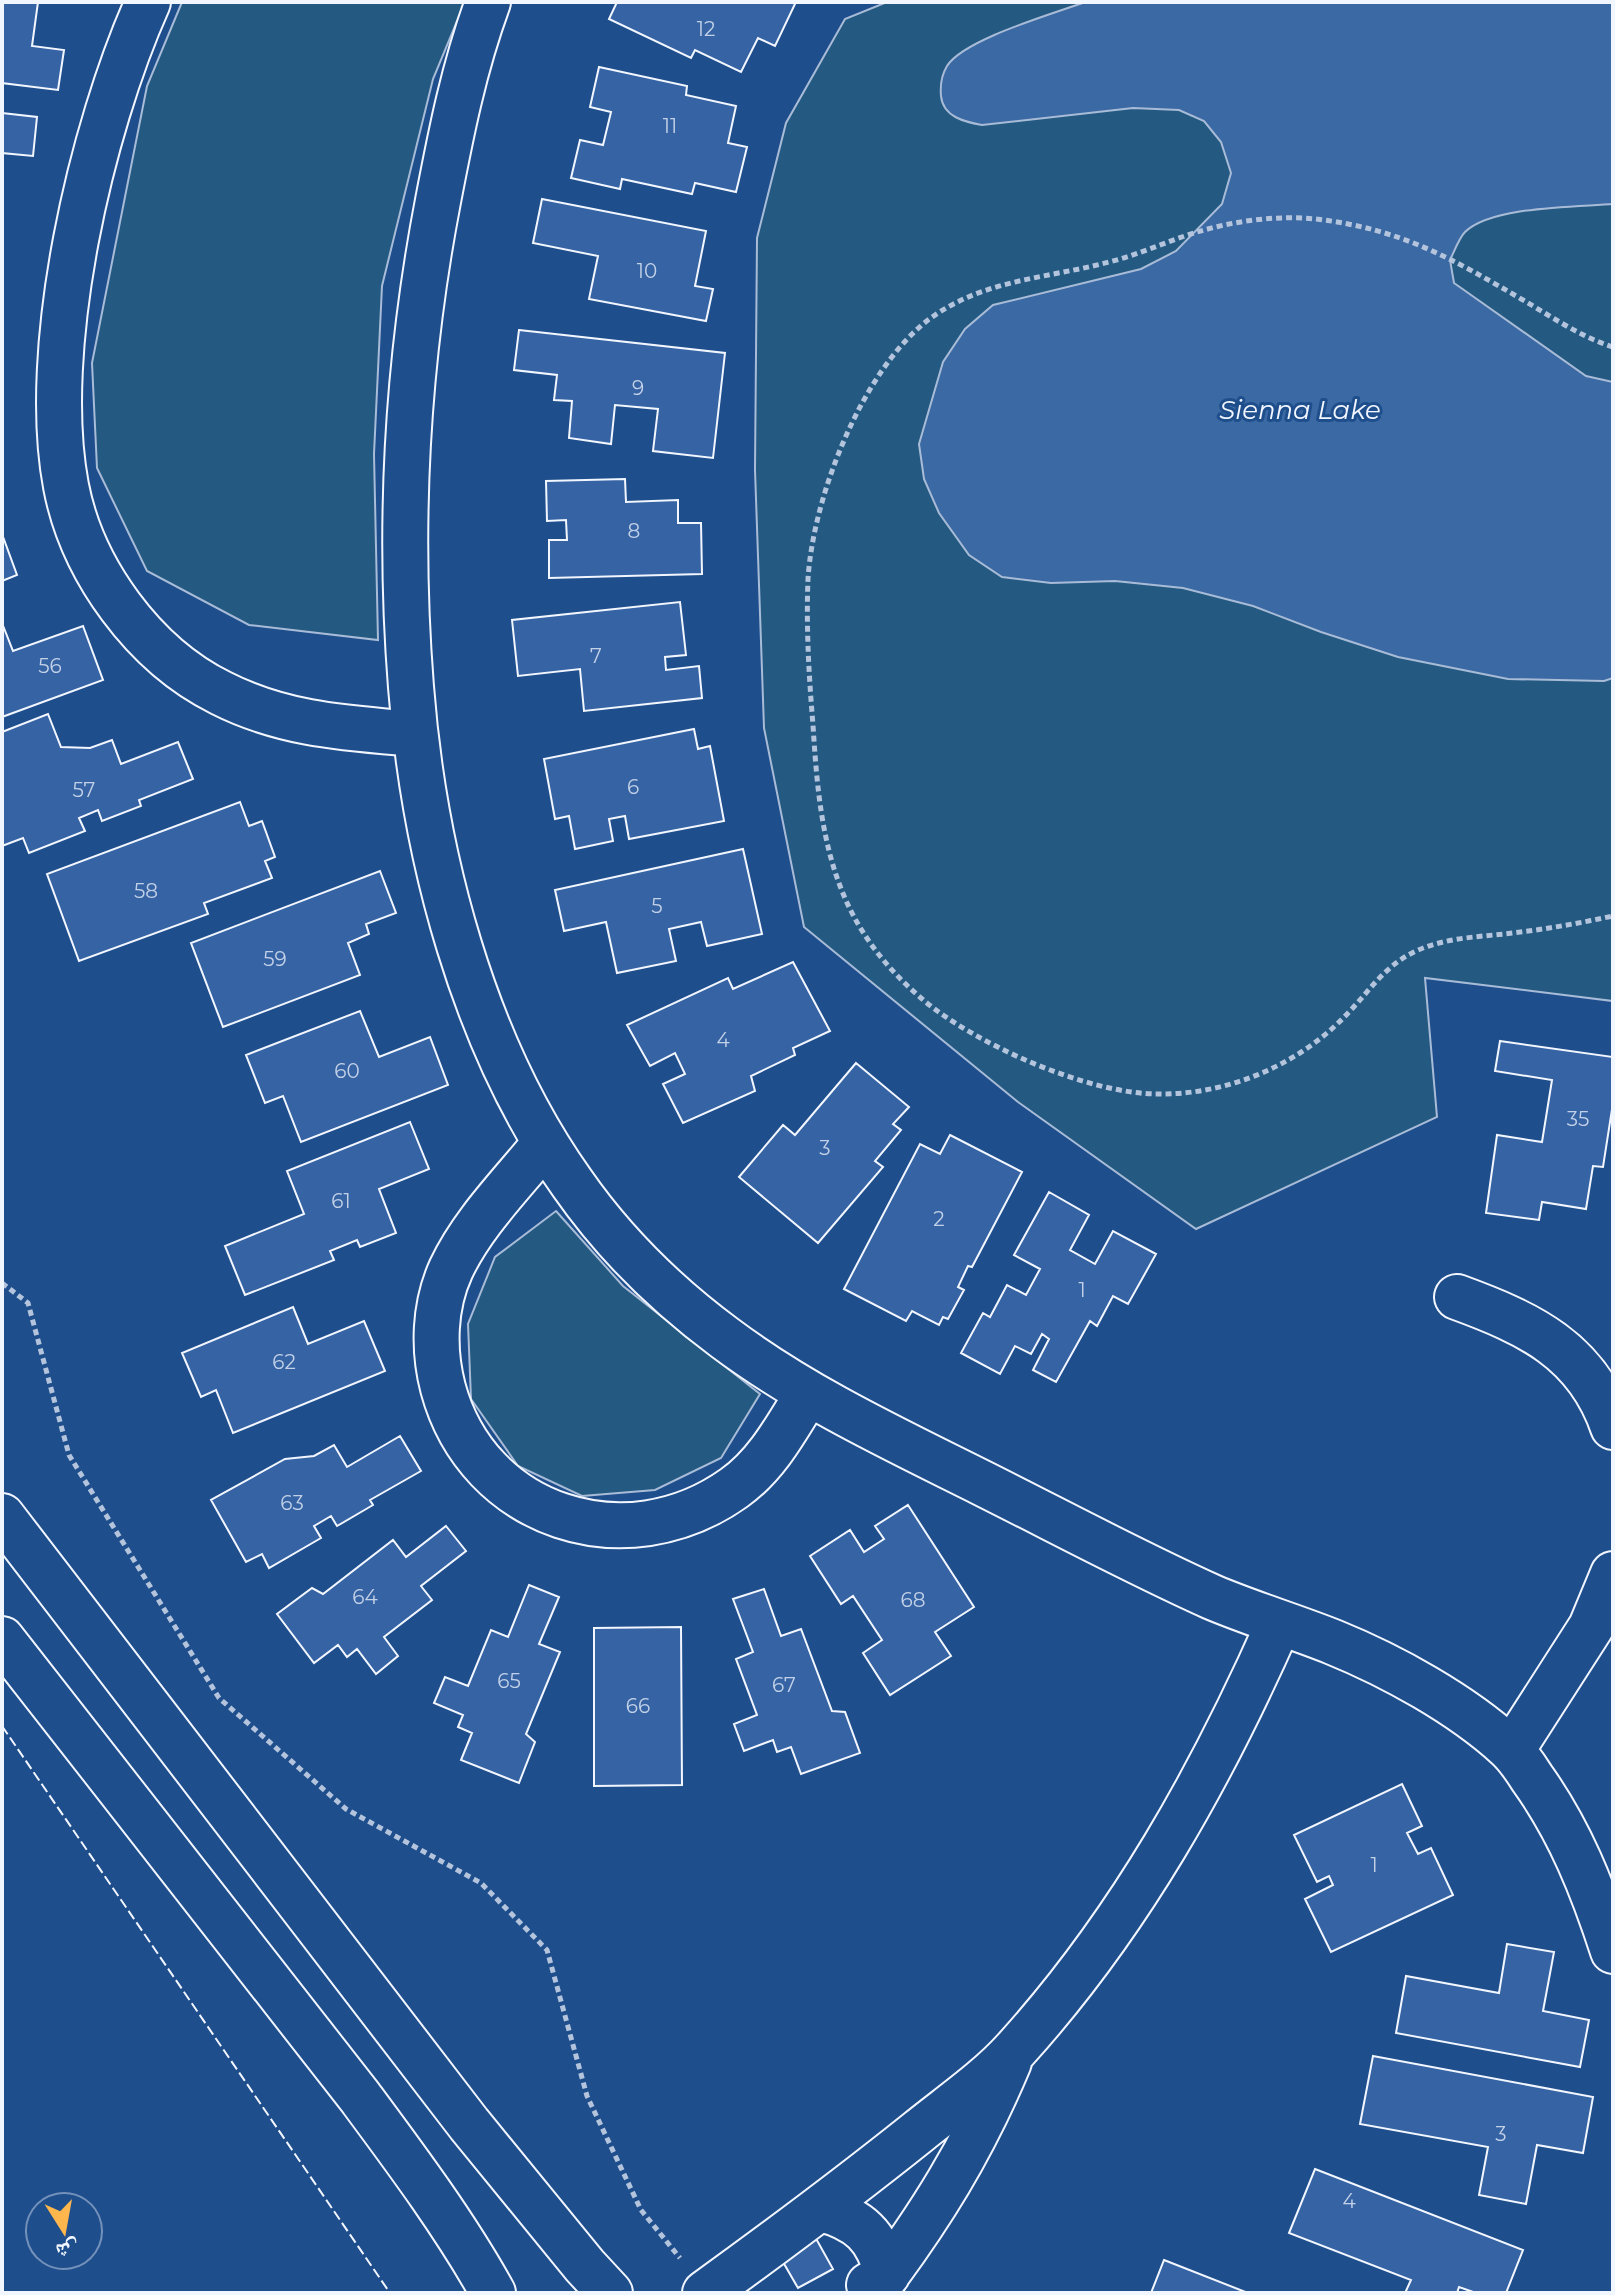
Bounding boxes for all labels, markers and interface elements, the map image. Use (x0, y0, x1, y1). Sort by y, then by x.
house number: 12 (697, 17, 715, 41)
house number: 11 (663, 114, 677, 138)
house number: 10 (637, 259, 657, 283)
house number: 9 (632, 376, 644, 400)
water label: Sienna Lake (1219, 394, 1381, 426)
house number: 8 (628, 519, 640, 543)
house number: 7 (590, 644, 602, 668)
house number: 56 (38, 654, 62, 678)
house number: 6 (627, 775, 639, 799)
house number: 57 (73, 778, 95, 802)
house number: 58 (134, 879, 158, 903)
house number: 5 (651, 894, 663, 918)
house number: 59 (263, 947, 287, 971)
house number: 4 (716, 1028, 730, 1052)
house number: 60 (334, 1059, 360, 1083)
house number: 35 (1567, 1107, 1589, 1131)
house number: 3 (819, 1136, 831, 1160)
house number: 61 (331, 1189, 351, 1213)
house number: 2 (933, 1207, 945, 1231)
house number: 1 (1078, 1278, 1086, 1302)
house number: 62 (272, 1350, 296, 1374)
house number: 63 (280, 1491, 304, 1515)
house number: 64 (352, 1585, 378, 1609)
house number: 68 (901, 1588, 925, 1612)
house number: 65 (497, 1669, 521, 1693)
house number: 67 (772, 1673, 796, 1697)
house number: 66 (626, 1694, 650, 1718)
house number: 1 (1370, 1853, 1378, 1877)
house number: 3 (1495, 2122, 1507, 2146)
house number: 4 (1342, 2189, 1356, 2213)
north arrow (24, 2191, 104, 2271)
text: ش (54, 2235, 82, 2266)

